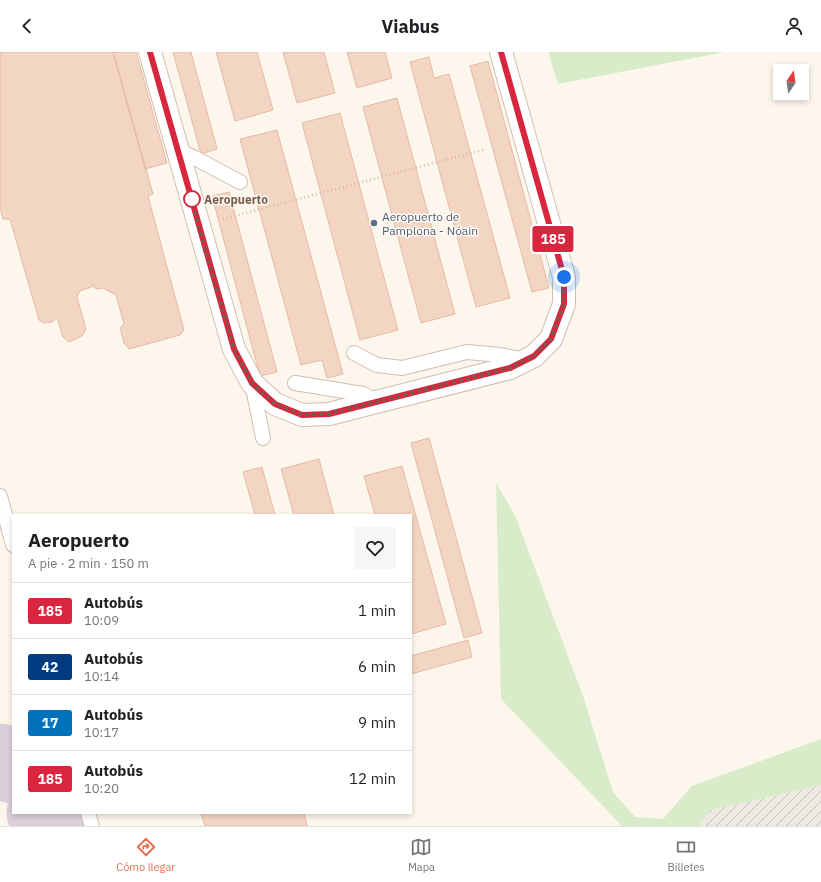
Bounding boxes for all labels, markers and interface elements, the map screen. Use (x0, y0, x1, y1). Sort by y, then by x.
icon: back (16, 15, 38, 37)
text: Viabus (382, 15, 439, 38)
icon: person (783, 15, 805, 37)
north arrow (773, 64, 809, 100)
map controls (773, 64, 809, 100)
marker: Aeropuerto (183, 190, 201, 208)
place label: Aeropuerto (204, 192, 268, 207)
place label: Aeropuerto de Pamplona - Nóain (382, 209, 478, 238)
marker: Aeropuerto de Pamplona - Nóain (369, 218, 379, 228)
line badge: 185 (530, 226, 576, 252)
text: 185 (540, 230, 566, 248)
your location (554, 267, 574, 287)
button: heart (354, 527, 396, 569)
text: Aeropuerto (28, 528, 129, 552)
text: A pie · 2 min · 150 m (28, 555, 149, 572)
text: Autobús (84, 593, 143, 612)
text: 1 min (358, 601, 396, 620)
text: 185 (37, 602, 63, 620)
text: 10:09 (84, 612, 119, 629)
text: Autobús (84, 649, 143, 668)
text: 6 min (358, 657, 396, 676)
text: 42 (42, 658, 58, 676)
text: 10:14 (84, 668, 119, 685)
text: Autobús (84, 705, 143, 724)
text: 9 min (358, 713, 396, 732)
text: 17 (42, 714, 58, 732)
text: 10:17 (84, 724, 119, 741)
text: Autobús (84, 761, 143, 780)
text: 12 min (349, 769, 396, 788)
text: 185 (37, 770, 63, 788)
text: 10:20 (84, 780, 119, 797)
tab: Cómo llegar (116, 836, 175, 874)
tab: Mapa (408, 836, 435, 874)
tab: Billetes (668, 836, 705, 874)

